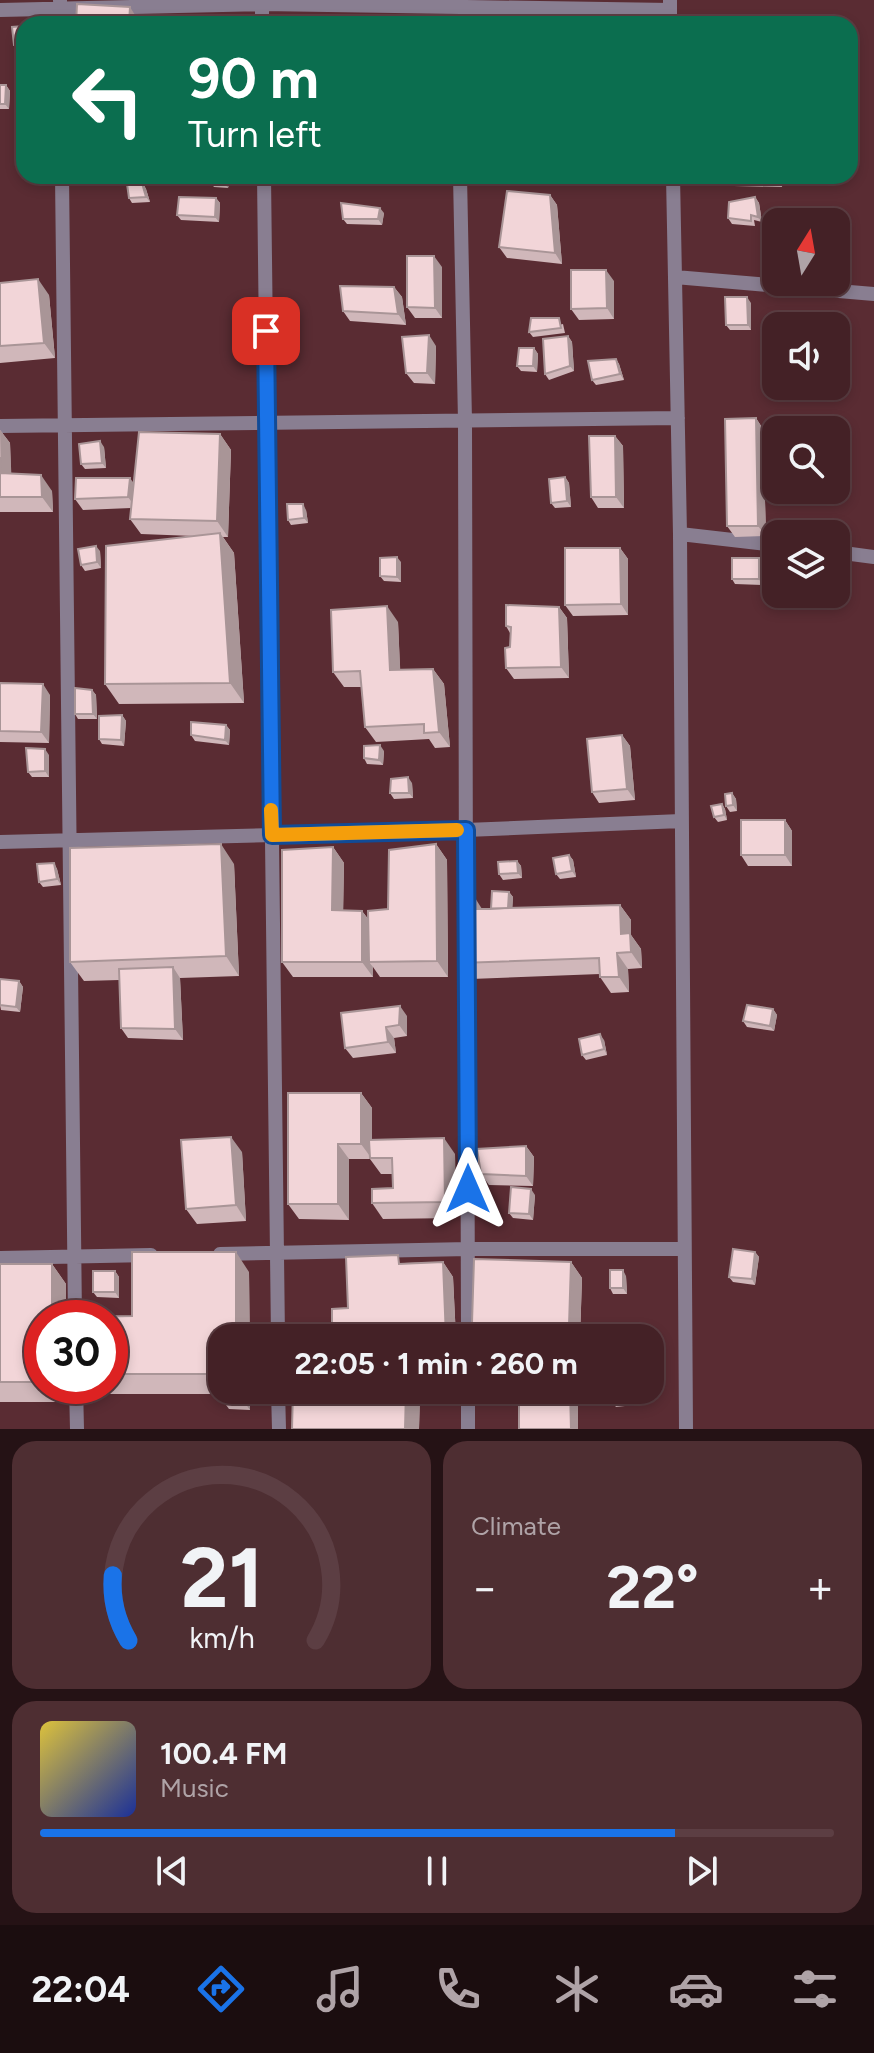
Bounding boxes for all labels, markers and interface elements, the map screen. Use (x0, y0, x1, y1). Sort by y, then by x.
text: 90 m (188, 45, 319, 112)
icon: left (56, 48, 160, 152)
text: Turn left (188, 113, 322, 156)
north arrow (762, 208, 850, 296)
map controls (762, 208, 850, 608)
pin (232, 297, 300, 365)
icon: arrive (244, 309, 288, 353)
button: sound (762, 312, 850, 400)
button: search (762, 416, 850, 504)
button: layers (762, 520, 850, 608)
position arrow (426, 1147, 510, 1231)
speed limit sign: 30 (24, 1300, 128, 1404)
text: 22:05 · 1 min · 260 m (294, 1345, 578, 1382)
text: Climate (471, 1510, 561, 1542)
text: 21 (180, 1528, 263, 1628)
text: 22° (606, 1551, 699, 1623)
text: − (471, 1561, 498, 1614)
text: + (807, 1561, 834, 1614)
text: km/h (189, 1621, 254, 1655)
text: 100.4 FM (160, 1735, 287, 1772)
text: Music (160, 1772, 229, 1804)
icon: previous (150, 1849, 194, 1893)
icon: pause (415, 1849, 459, 1893)
icon: next (680, 1849, 724, 1893)
icon: directions (193, 1961, 249, 2017)
icon: music (312, 1961, 368, 2017)
icon: phone (430, 1961, 486, 2017)
icon: climate (549, 1961, 605, 2017)
icon: car (668, 1961, 724, 2017)
icon: filters (787, 1961, 843, 2017)
text: 22:04 (31, 1968, 130, 2011)

